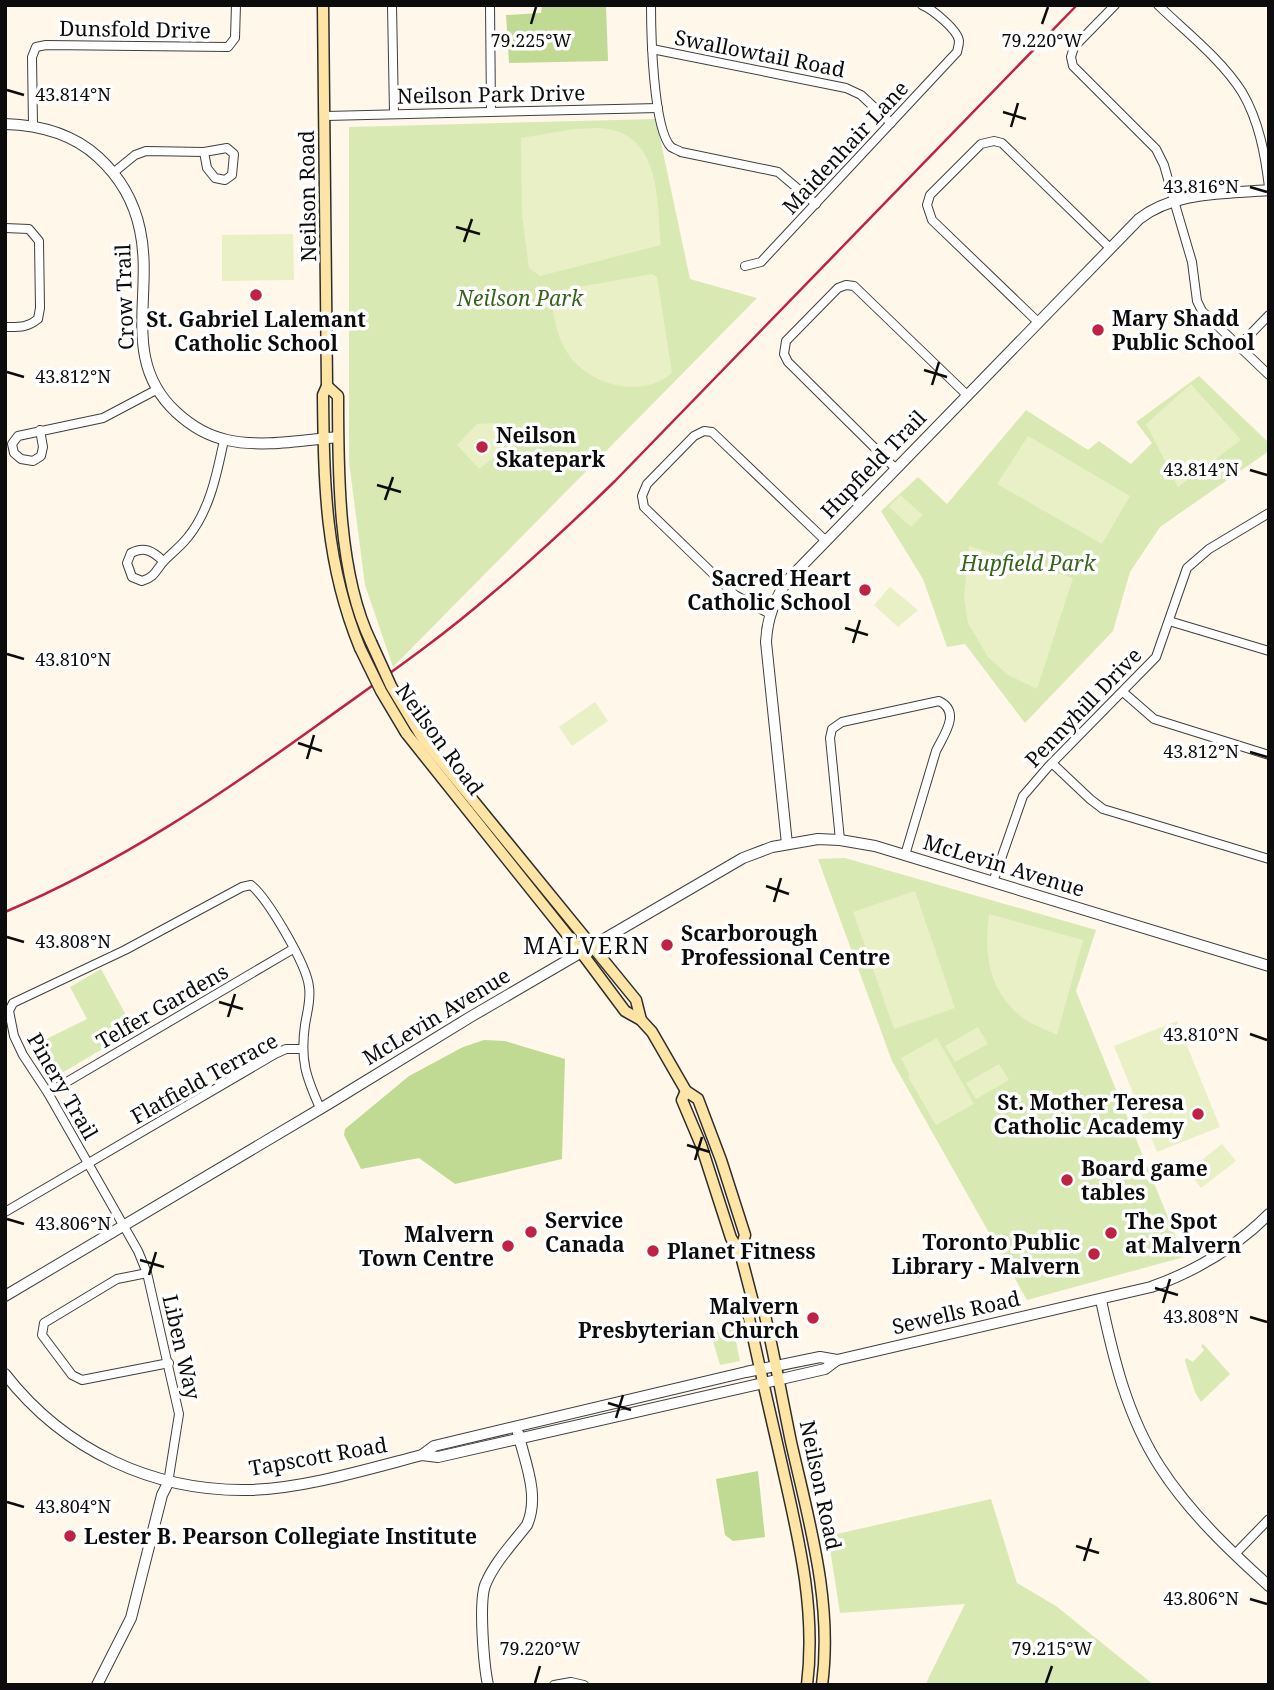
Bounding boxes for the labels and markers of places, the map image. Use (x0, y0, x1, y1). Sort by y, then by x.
marker: St. Gabriel Lalemant Catholic School (248, 287, 264, 303)
place label: Mary Shadd Public School (1112, 304, 1255, 356)
place label: St. Gabriel Lalemant Catholic School (146, 305, 366, 357)
marker: Mary Shadd Public School (1090, 322, 1106, 338)
place label: Neilson Skatepark (496, 421, 606, 473)
marker: Neilson Skatepark (474, 439, 490, 455)
place label: Sacred Heart Catholic School (687, 564, 852, 616)
marker: Sacred Heart Catholic School (857, 582, 873, 598)
place label: Scarborough Professional Centre (681, 919, 890, 971)
marker: Scarborough Professional Centre (659, 937, 675, 953)
place label: St. Mother Teresa Catholic Academy (993, 1088, 1185, 1140)
marker: St. Mother Teresa Catholic Academy (1190, 1106, 1206, 1122)
place label: Board game tables (1081, 1154, 1208, 1206)
marker: Board game tables (1059, 1172, 1075, 1188)
place label: Service Canada (545, 1206, 625, 1258)
place label: The Spot at Malvern (1125, 1207, 1241, 1259)
place label: Malvern Town Centre (359, 1220, 494, 1272)
marker: Service Canada (523, 1224, 539, 1240)
marker: The Spot at Malvern (1103, 1225, 1119, 1241)
place label: Toronto Public Library - Malvern (892, 1228, 1080, 1280)
place label: Planet Fitness (667, 1237, 816, 1265)
marker: Malvern Town Centre (500, 1238, 516, 1254)
marker: Planet Fitness (645, 1243, 661, 1259)
marker: Toronto Public Library - Malvern (1086, 1246, 1102, 1262)
place label: Malvern Presbyterian Church (578, 1292, 799, 1344)
marker: Malvern Presbyterian Church (805, 1310, 821, 1326)
place label: Lester B. Pearson Collegiate Institute (84, 1522, 477, 1550)
marker: Lester B. Pearson Collegiate Institute (62, 1528, 78, 1544)

